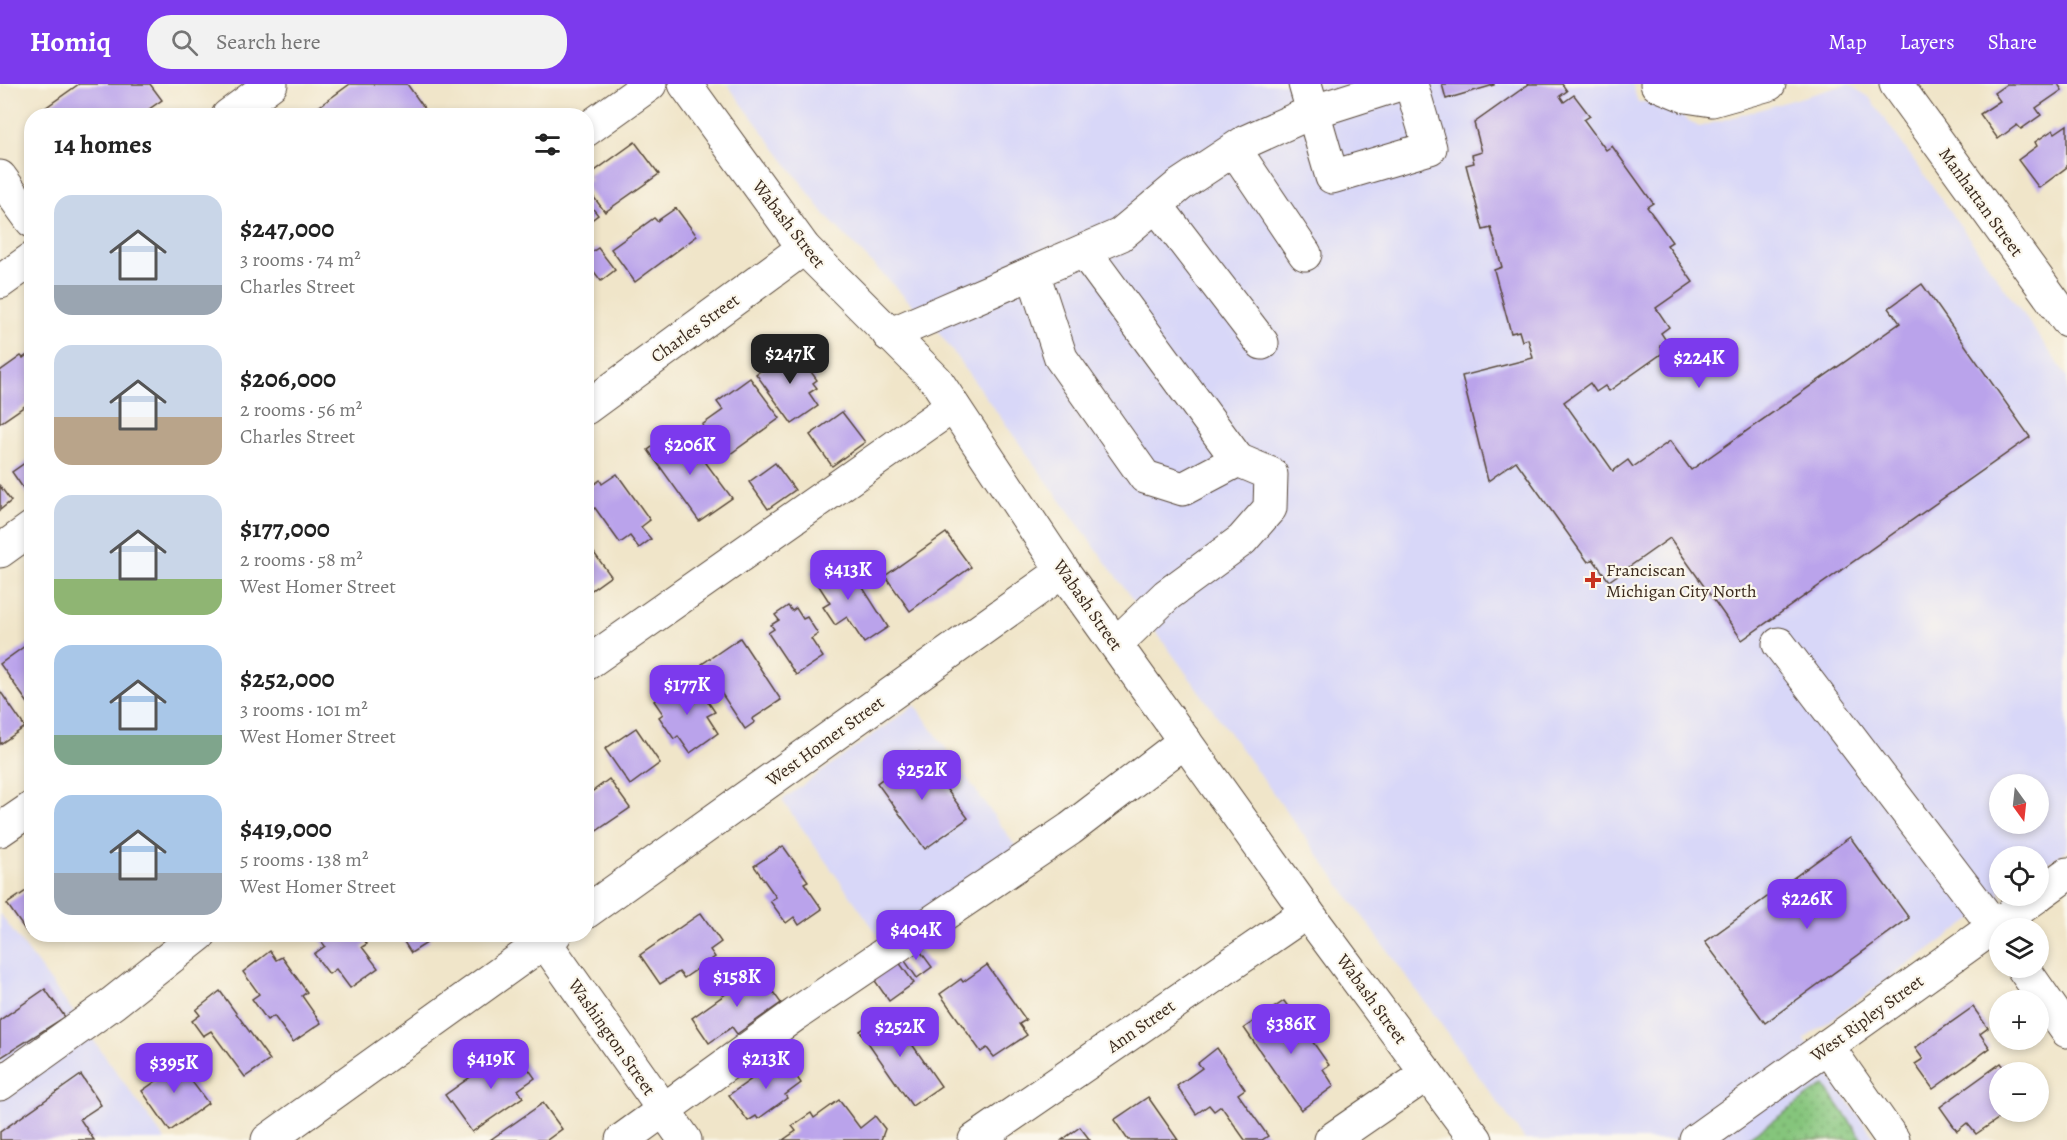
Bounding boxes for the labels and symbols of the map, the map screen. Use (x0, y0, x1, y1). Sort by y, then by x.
street label: Manhattan Street (1933, 143, 2029, 261)
street label: Wabash Street (746, 174, 831, 273)
street label: Charles Street (646, 288, 744, 368)
pin: $247K (748, 334, 832, 385)
pin: $224K (1657, 338, 1741, 389)
pin: $206K (648, 425, 732, 476)
pin: $413K (806, 550, 890, 601)
street label: Wabash Street (1047, 554, 1128, 655)
place label: Franciscan Michigan City North (1606, 558, 1757, 603)
marker: Franciscan Michigan City North (1584, 571, 1602, 589)
pin: $177K (645, 665, 729, 716)
street label: West Homer Street (760, 690, 889, 792)
pin: $252K (880, 750, 964, 801)
north arrow (1989, 774, 2049, 834)
pin: $226K (1765, 879, 1849, 930)
pin: $404K (874, 910, 958, 961)
street label: Wabash Street (1331, 948, 1413, 1049)
pin: $158K (695, 957, 779, 1008)
street label: West Ripley Street (1805, 969, 1928, 1068)
street label: Washington Street (562, 973, 661, 1100)
street label: Ann Street (1101, 994, 1180, 1059)
pin: $386K (1249, 1004, 1333, 1055)
pin: $252K (858, 1007, 942, 1058)
pin: $419K (449, 1039, 533, 1090)
pin: $213K (724, 1039, 808, 1090)
pin: $395K (132, 1043, 216, 1094)

